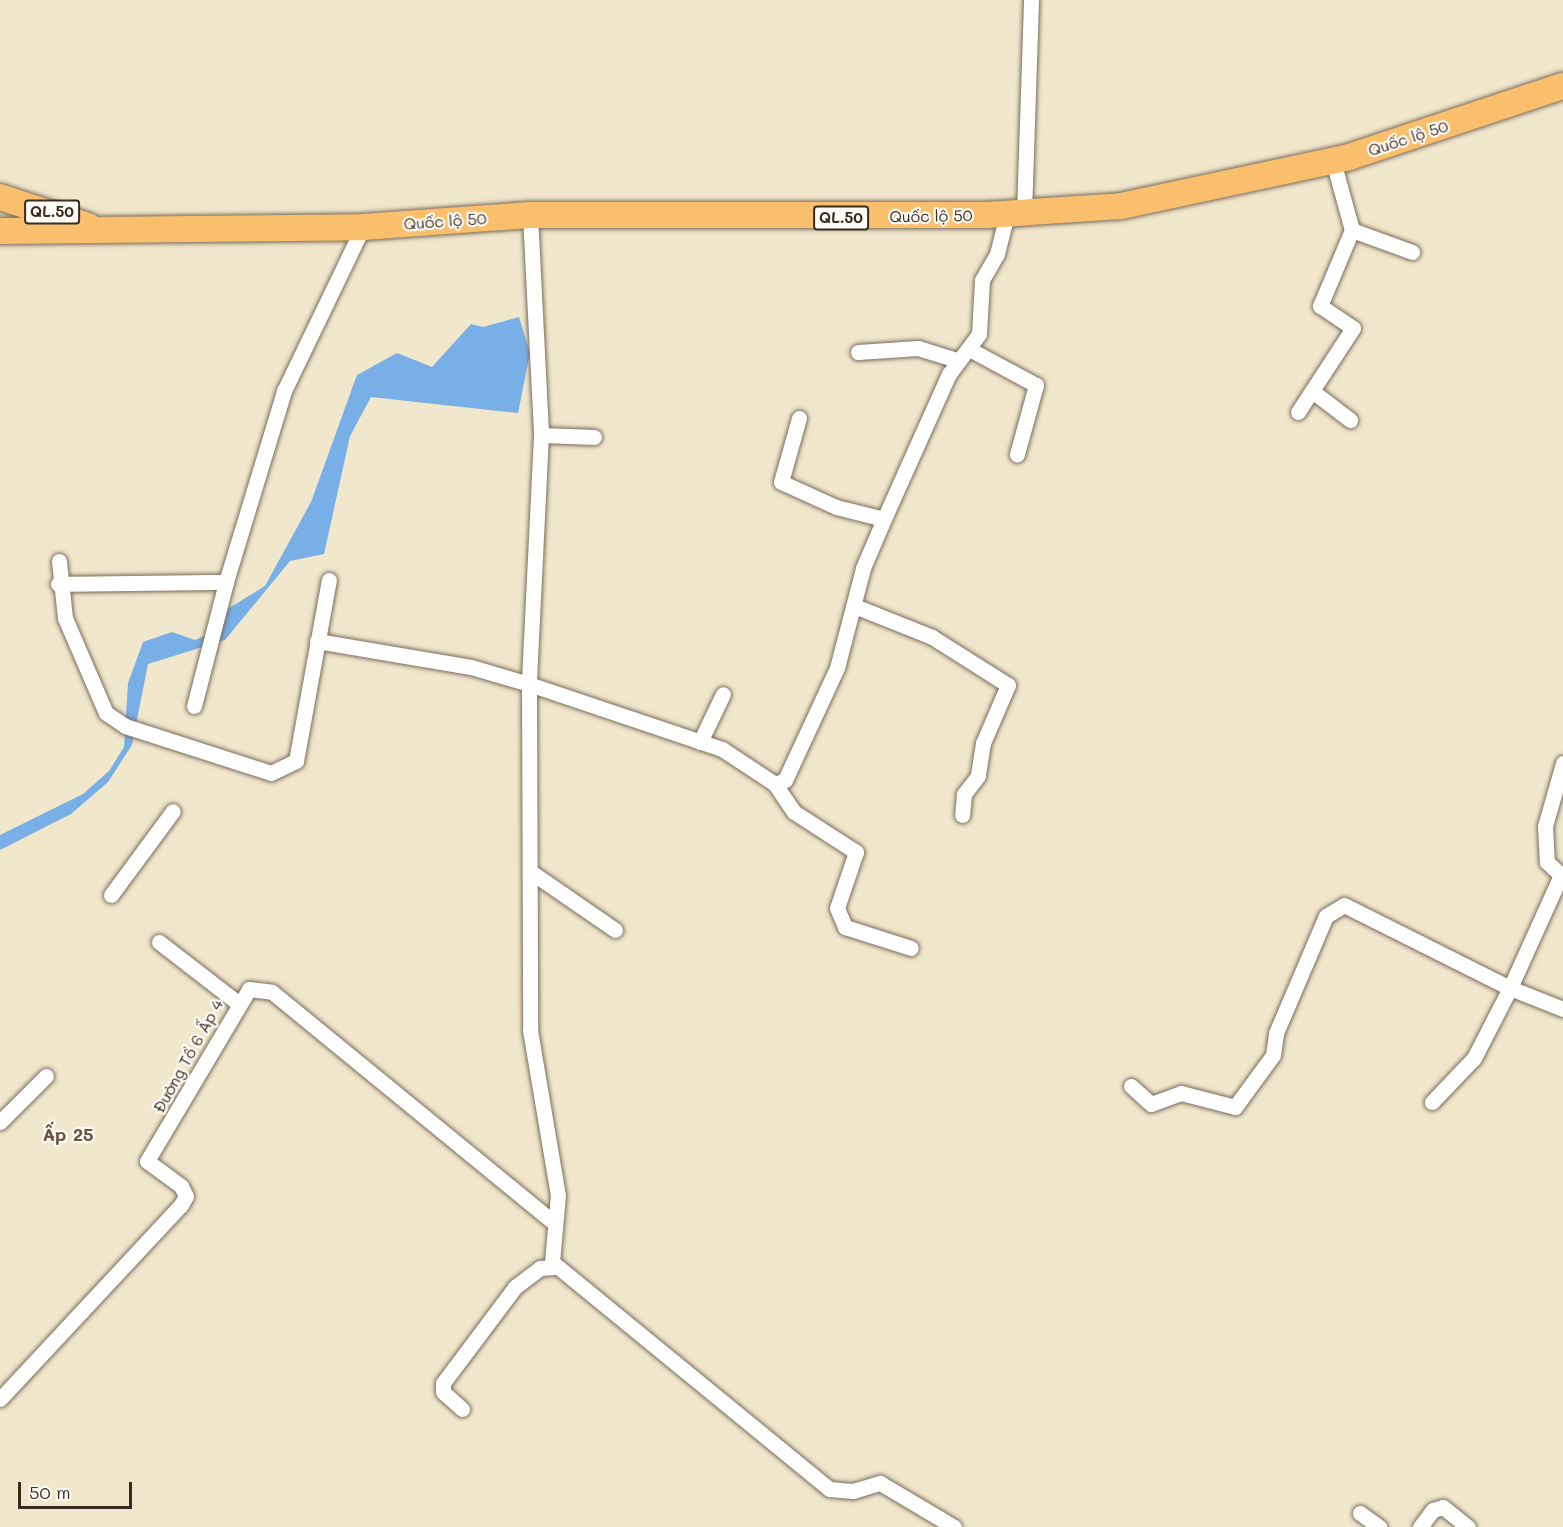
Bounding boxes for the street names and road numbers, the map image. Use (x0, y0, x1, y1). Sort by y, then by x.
street label: Quốc lộ 50 (1366, 116, 1450, 160)
road number: QL.50 (23, 200, 80, 224)
road number: QL.50 (812, 206, 870, 230)
street label: Quốc lộ 50 (889, 206, 973, 226)
street label: Quốc lộ 50 (403, 209, 487, 233)
street label: Đường Tổ 6 Ấp 4 (149, 996, 227, 1116)

